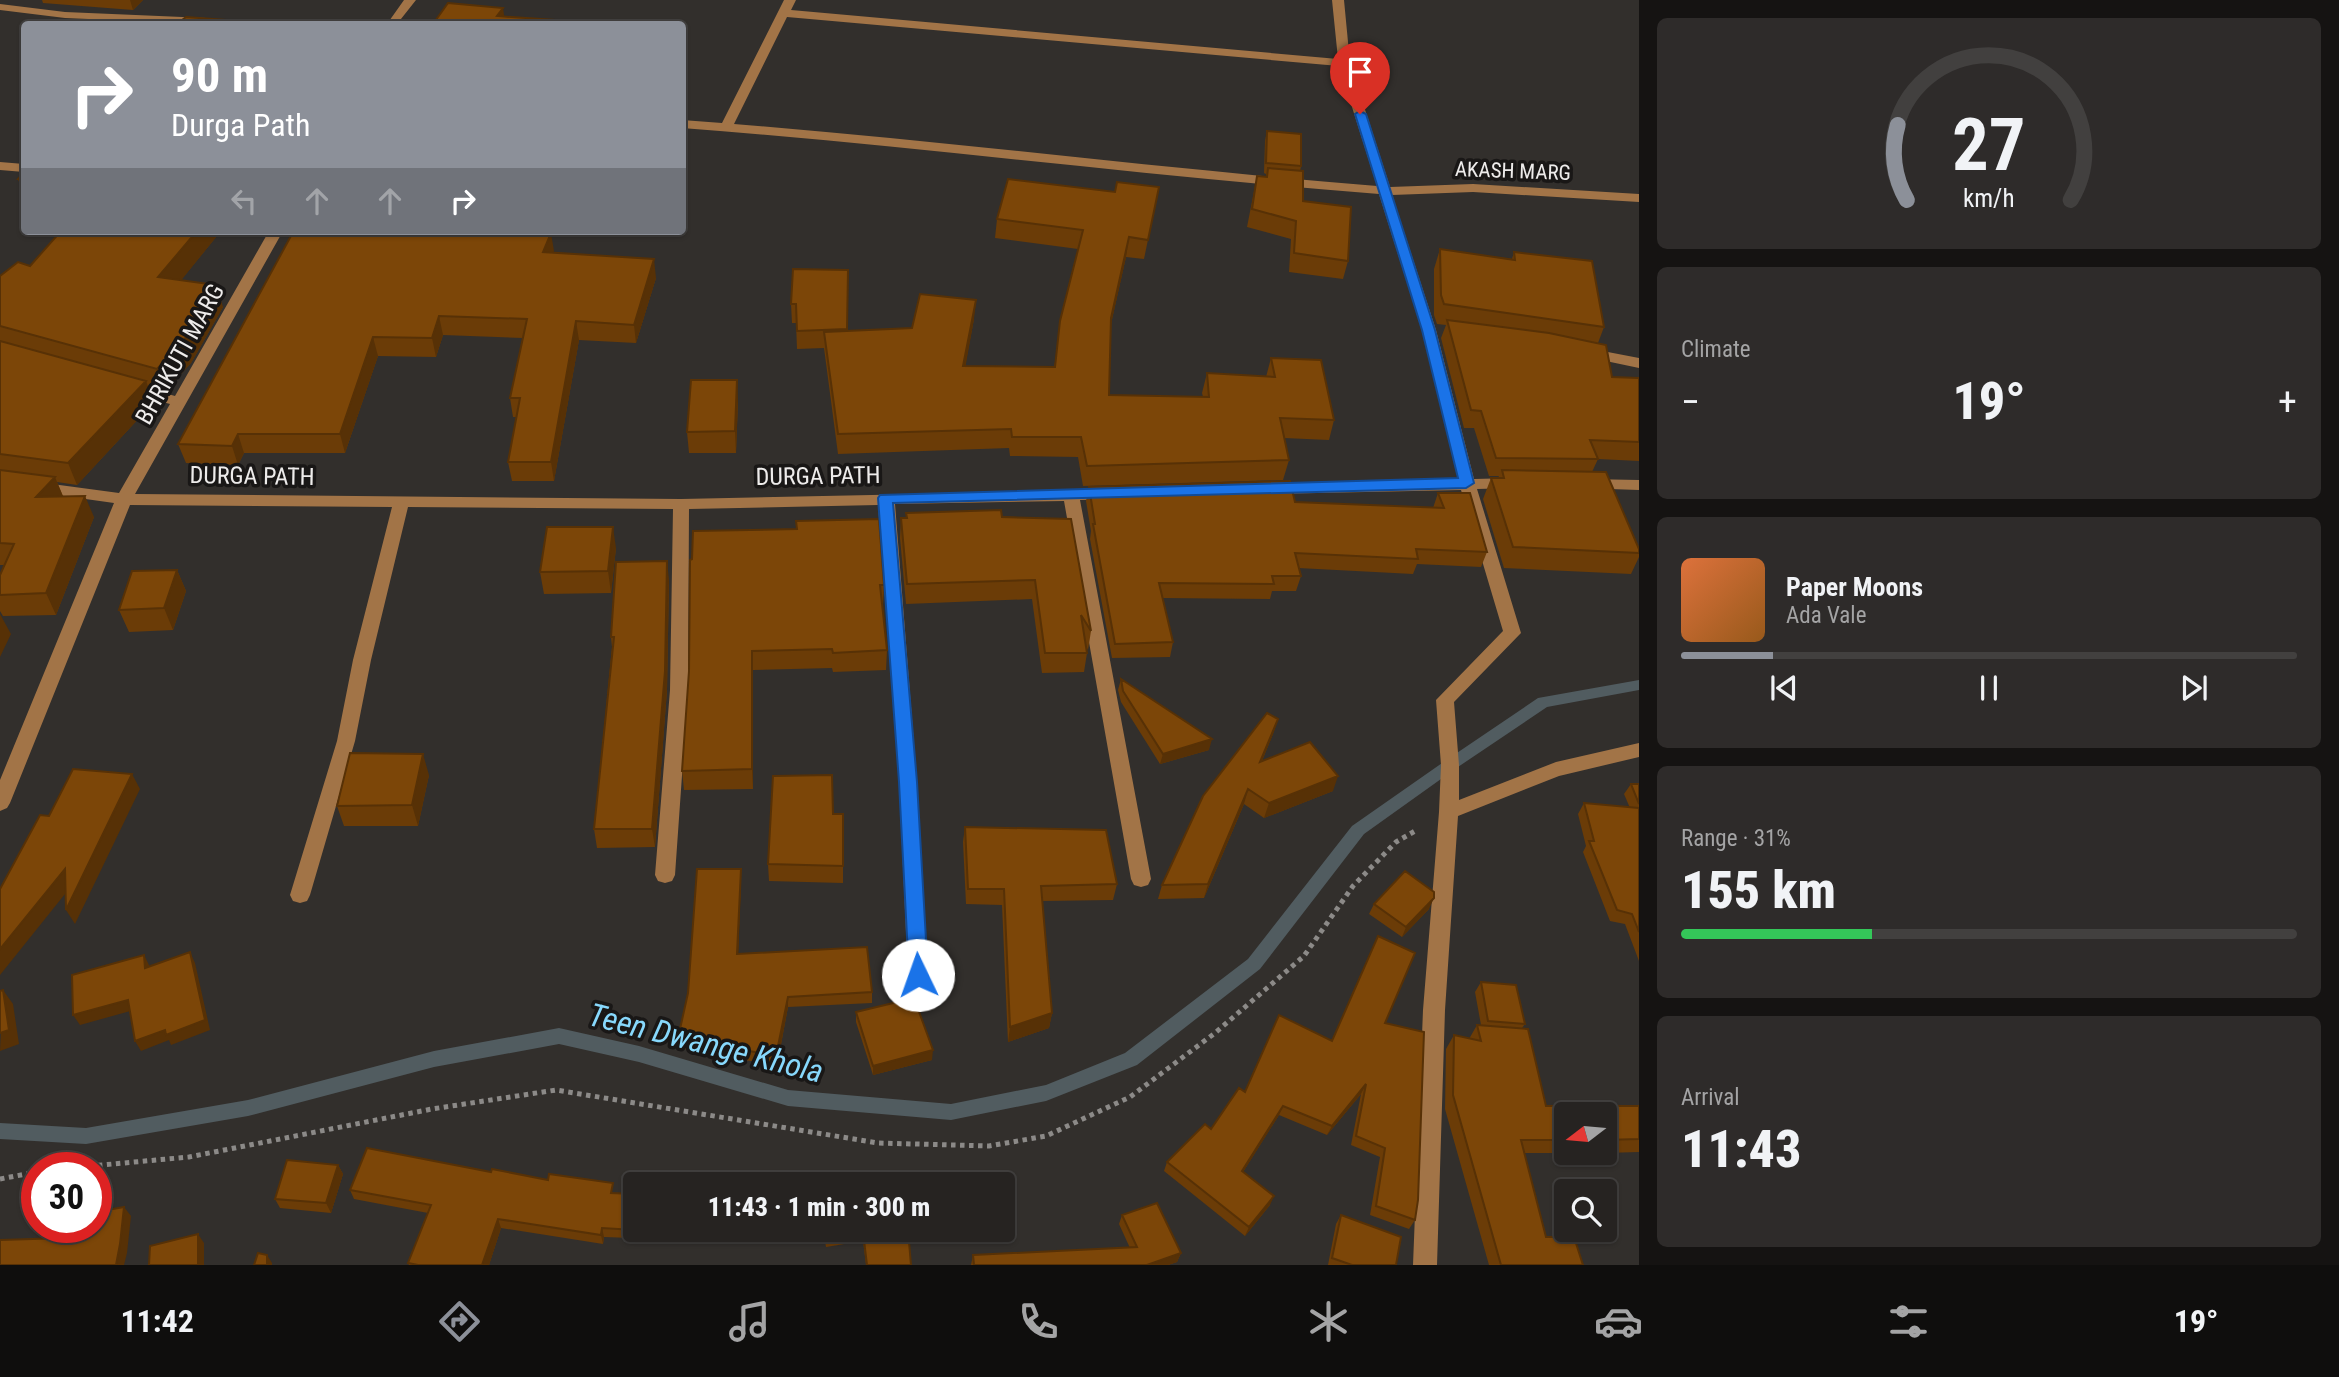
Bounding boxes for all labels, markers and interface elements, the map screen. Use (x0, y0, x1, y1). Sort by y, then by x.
pin (1330, 42, 1390, 114)
text: 90 m (171, 47, 268, 104)
icon: right (56, 49, 147, 140)
icon: arrive (1341, 53, 1379, 91)
text: 27 (1952, 102, 2026, 188)
text: Durga Path (171, 106, 310, 144)
street label: AKASH MARG (1455, 157, 1571, 185)
icon: left (225, 182, 263, 220)
icon: ahead (298, 182, 336, 220)
icon: ahead (371, 182, 409, 220)
icon: right (444, 182, 482, 220)
text: km/h (1963, 184, 2015, 213)
street label: BHRIKUTI MARG (130, 279, 230, 429)
text: Climate (1681, 336, 1751, 363)
text: 19° (1952, 371, 2026, 432)
text: − (1681, 380, 1700, 424)
text: + (2278, 380, 2297, 424)
street label: DURGA PATH (189, 461, 315, 491)
street label: DURGA PATH (755, 461, 881, 491)
text: Paper Moons (1786, 572, 1923, 602)
text: Ada Vale (1786, 602, 1866, 629)
icon: previous (1765, 669, 1803, 707)
icon: pause (1970, 669, 2008, 707)
icon: next (2175, 669, 2213, 707)
text: Range · 31% (1681, 825, 1791, 852)
text: 155 km (1681, 860, 1836, 921)
position arrow (881, 938, 955, 1012)
water label: Teen Dwange Khola (585, 995, 827, 1091)
text: Arrival (1681, 1084, 1740, 1111)
north arrow (1554, 1102, 1617, 1166)
map controls (1554, 1102, 1617, 1242)
text: 11:43 (1681, 1119, 1801, 1180)
speed limit sign: 30 (21, 1152, 112, 1243)
button: search (1554, 1179, 1617, 1242)
text: 11:43 · 1 min · 300 m (708, 1192, 930, 1222)
icon: directions (435, 1297, 484, 1346)
icon: music (725, 1297, 774, 1346)
icon: phone (1014, 1297, 1063, 1346)
icon: climate (1304, 1297, 1353, 1346)
icon: car (1594, 1297, 1643, 1346)
icon: filters (1884, 1297, 1933, 1346)
text: 11:42 (120, 1302, 194, 1340)
text: 19° (2174, 1302, 2219, 1340)

